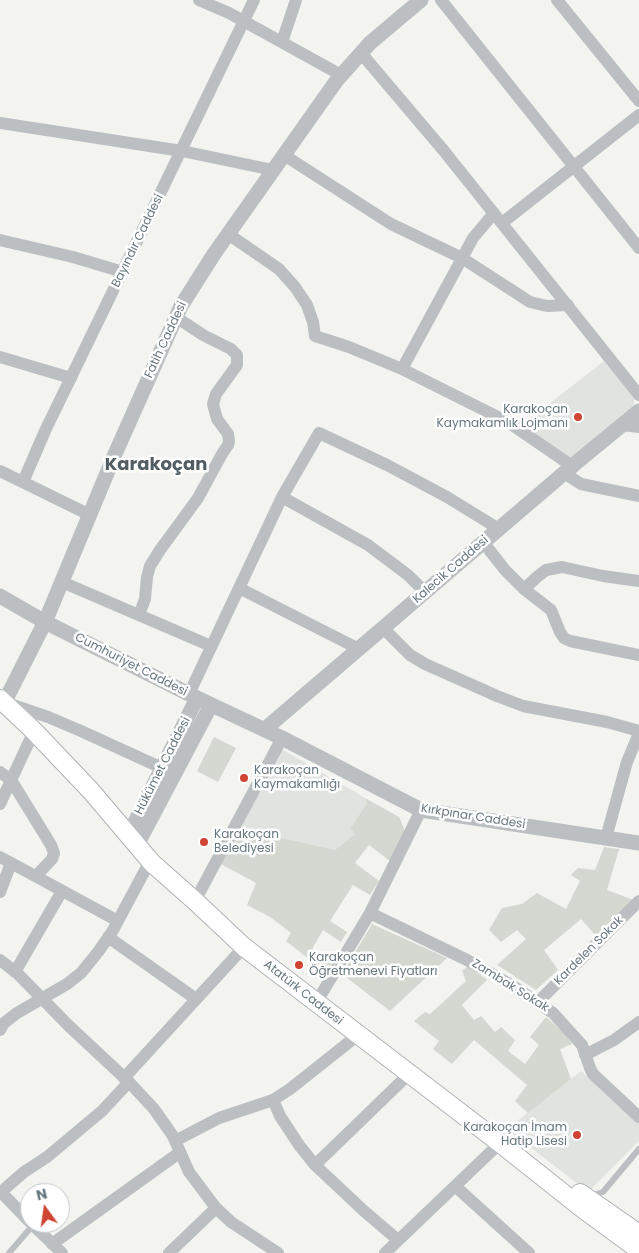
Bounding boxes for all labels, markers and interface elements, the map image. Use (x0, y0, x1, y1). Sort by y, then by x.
street label: Bayındır Caddesi (109, 192, 167, 290)
street label: Fatih Caddesi (142, 300, 190, 380)
place label: Karakoçan Kaymakamlık Lojmanı (437, 403, 568, 431)
marker: Karakoçan Kaymakamlık Lojmanı (572, 411, 584, 423)
district label: Karakoçan (105, 454, 207, 476)
street label: Kalecik Caddesi (410, 533, 492, 607)
street label: Cumhuriyet Caddesi (72, 630, 190, 700)
street label: Hükümet Caddesi (132, 715, 194, 817)
place label: Karakoçan Kaymakamlığı (254, 764, 340, 792)
marker: Karakoçan Kaymakamlığı (238, 772, 250, 784)
street label: Kırkpınar Caddesi (420, 802, 526, 832)
place label: Karakoçan Belediyesi (214, 828, 279, 856)
marker: Karakoçan Belediyesi (198, 836, 210, 848)
street label: Kardelen Sokak (551, 913, 627, 989)
place label: Karakoçan Öğretmenevi Fiyatları (309, 951, 437, 979)
street label: Zambak Sokak (469, 957, 551, 1015)
street label: Atatürk Caddesi (260, 958, 346, 1028)
marker: Karakoçan Öğretmenevi Fiyatları (293, 959, 305, 971)
place label: Karakoçan İmam Hatip Lisesi (463, 1121, 567, 1149)
marker: Karakoçan İmam Hatip Lisesi (571, 1129, 583, 1141)
north arrow (20, 1183, 70, 1233)
text: N (34, 1183, 49, 1205)

